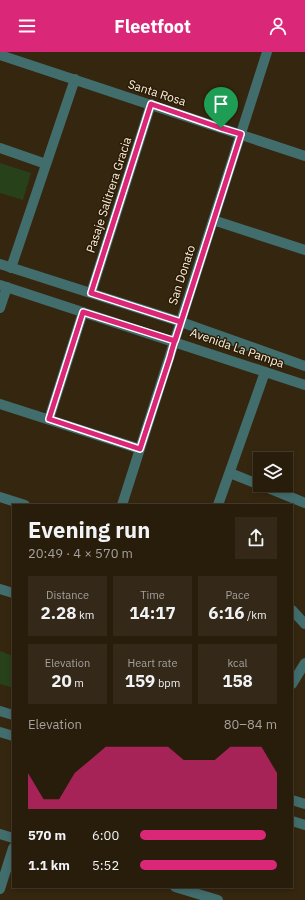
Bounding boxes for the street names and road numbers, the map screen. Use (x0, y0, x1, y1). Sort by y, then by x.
street label: Santa Rosa (126, 76, 189, 109)
street label: Pasaje Salitrera Gracia (83, 134, 135, 255)
street label: San Donato (165, 243, 198, 307)
street label: Avenida La Pampa (188, 324, 287, 371)

